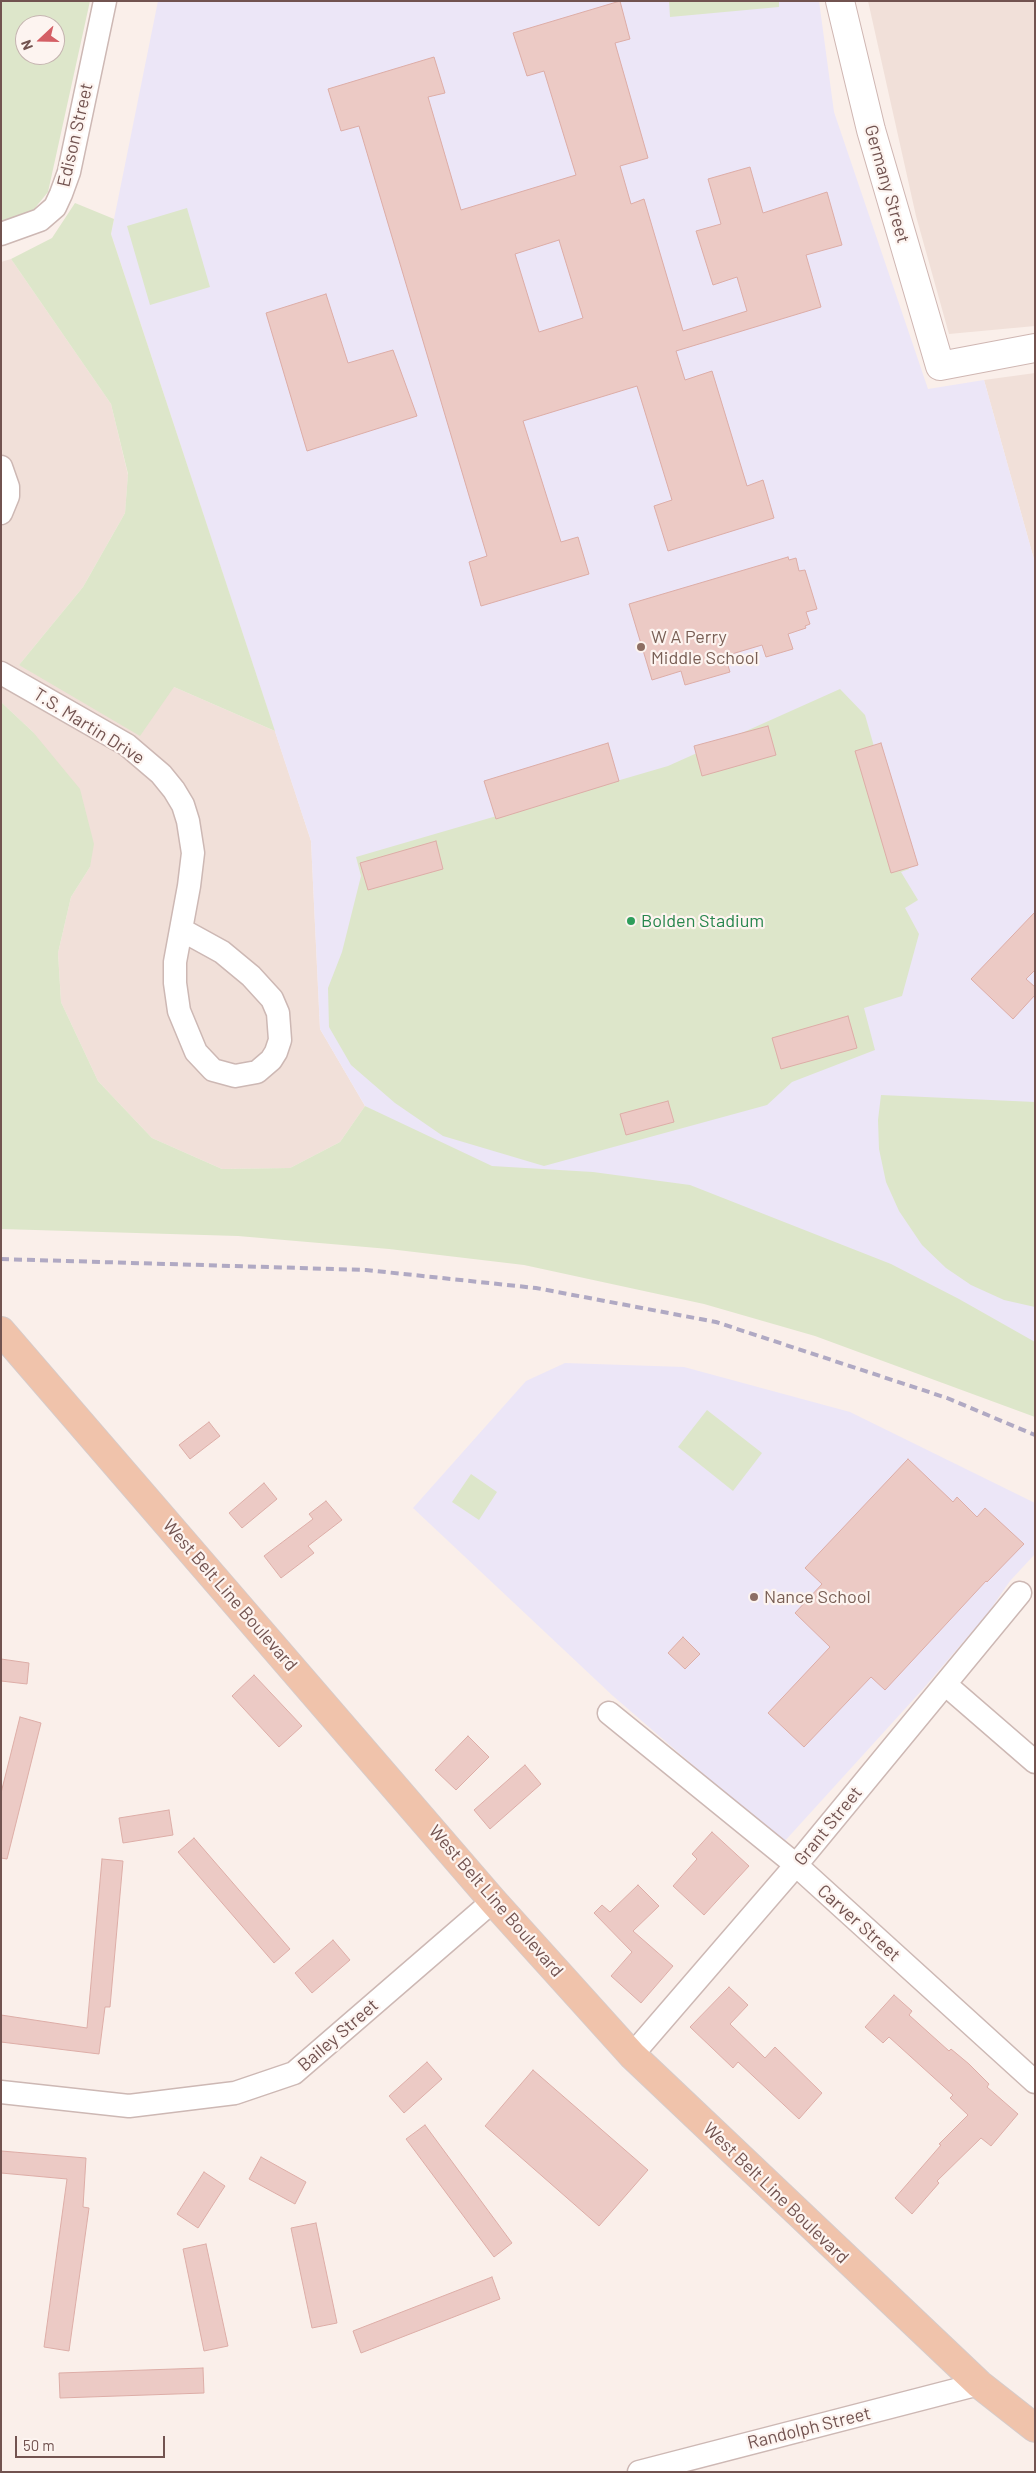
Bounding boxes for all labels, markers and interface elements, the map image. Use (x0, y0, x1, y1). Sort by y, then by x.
north arrow (15, 15, 65, 65)
text: N (17, 38, 36, 53)
street label: Edison Street (53, 81, 97, 189)
street label: Germany Street (860, 122, 914, 246)
place label: W A Perry Middle School (651, 626, 759, 669)
marker: W A Perry Middle School (635, 641, 647, 653)
street label: T.S. Martin Drive (29, 683, 149, 769)
place label: Bolden Stadium (641, 910, 764, 932)
marker: Bolden Stadium (625, 915, 637, 927)
street label: West Belt Line Boulevard (158, 1515, 302, 1675)
place label: Nance School (764, 1586, 871, 1608)
marker: Nance School (748, 1591, 760, 1603)
street label: Grant Street (789, 1782, 867, 1870)
street label: West Belt Line Boulevard (424, 1821, 568, 1981)
street label: Carver Street (813, 1880, 905, 1966)
street label: Bailey Street (293, 1994, 383, 2076)
street label: West Belt Line Boulevard (699, 2118, 853, 2268)
street label: Randolph Street (745, 2402, 873, 2454)
scale bar (18, 2426, 168, 2458)
text: 50 m (23, 2436, 55, 2454)

